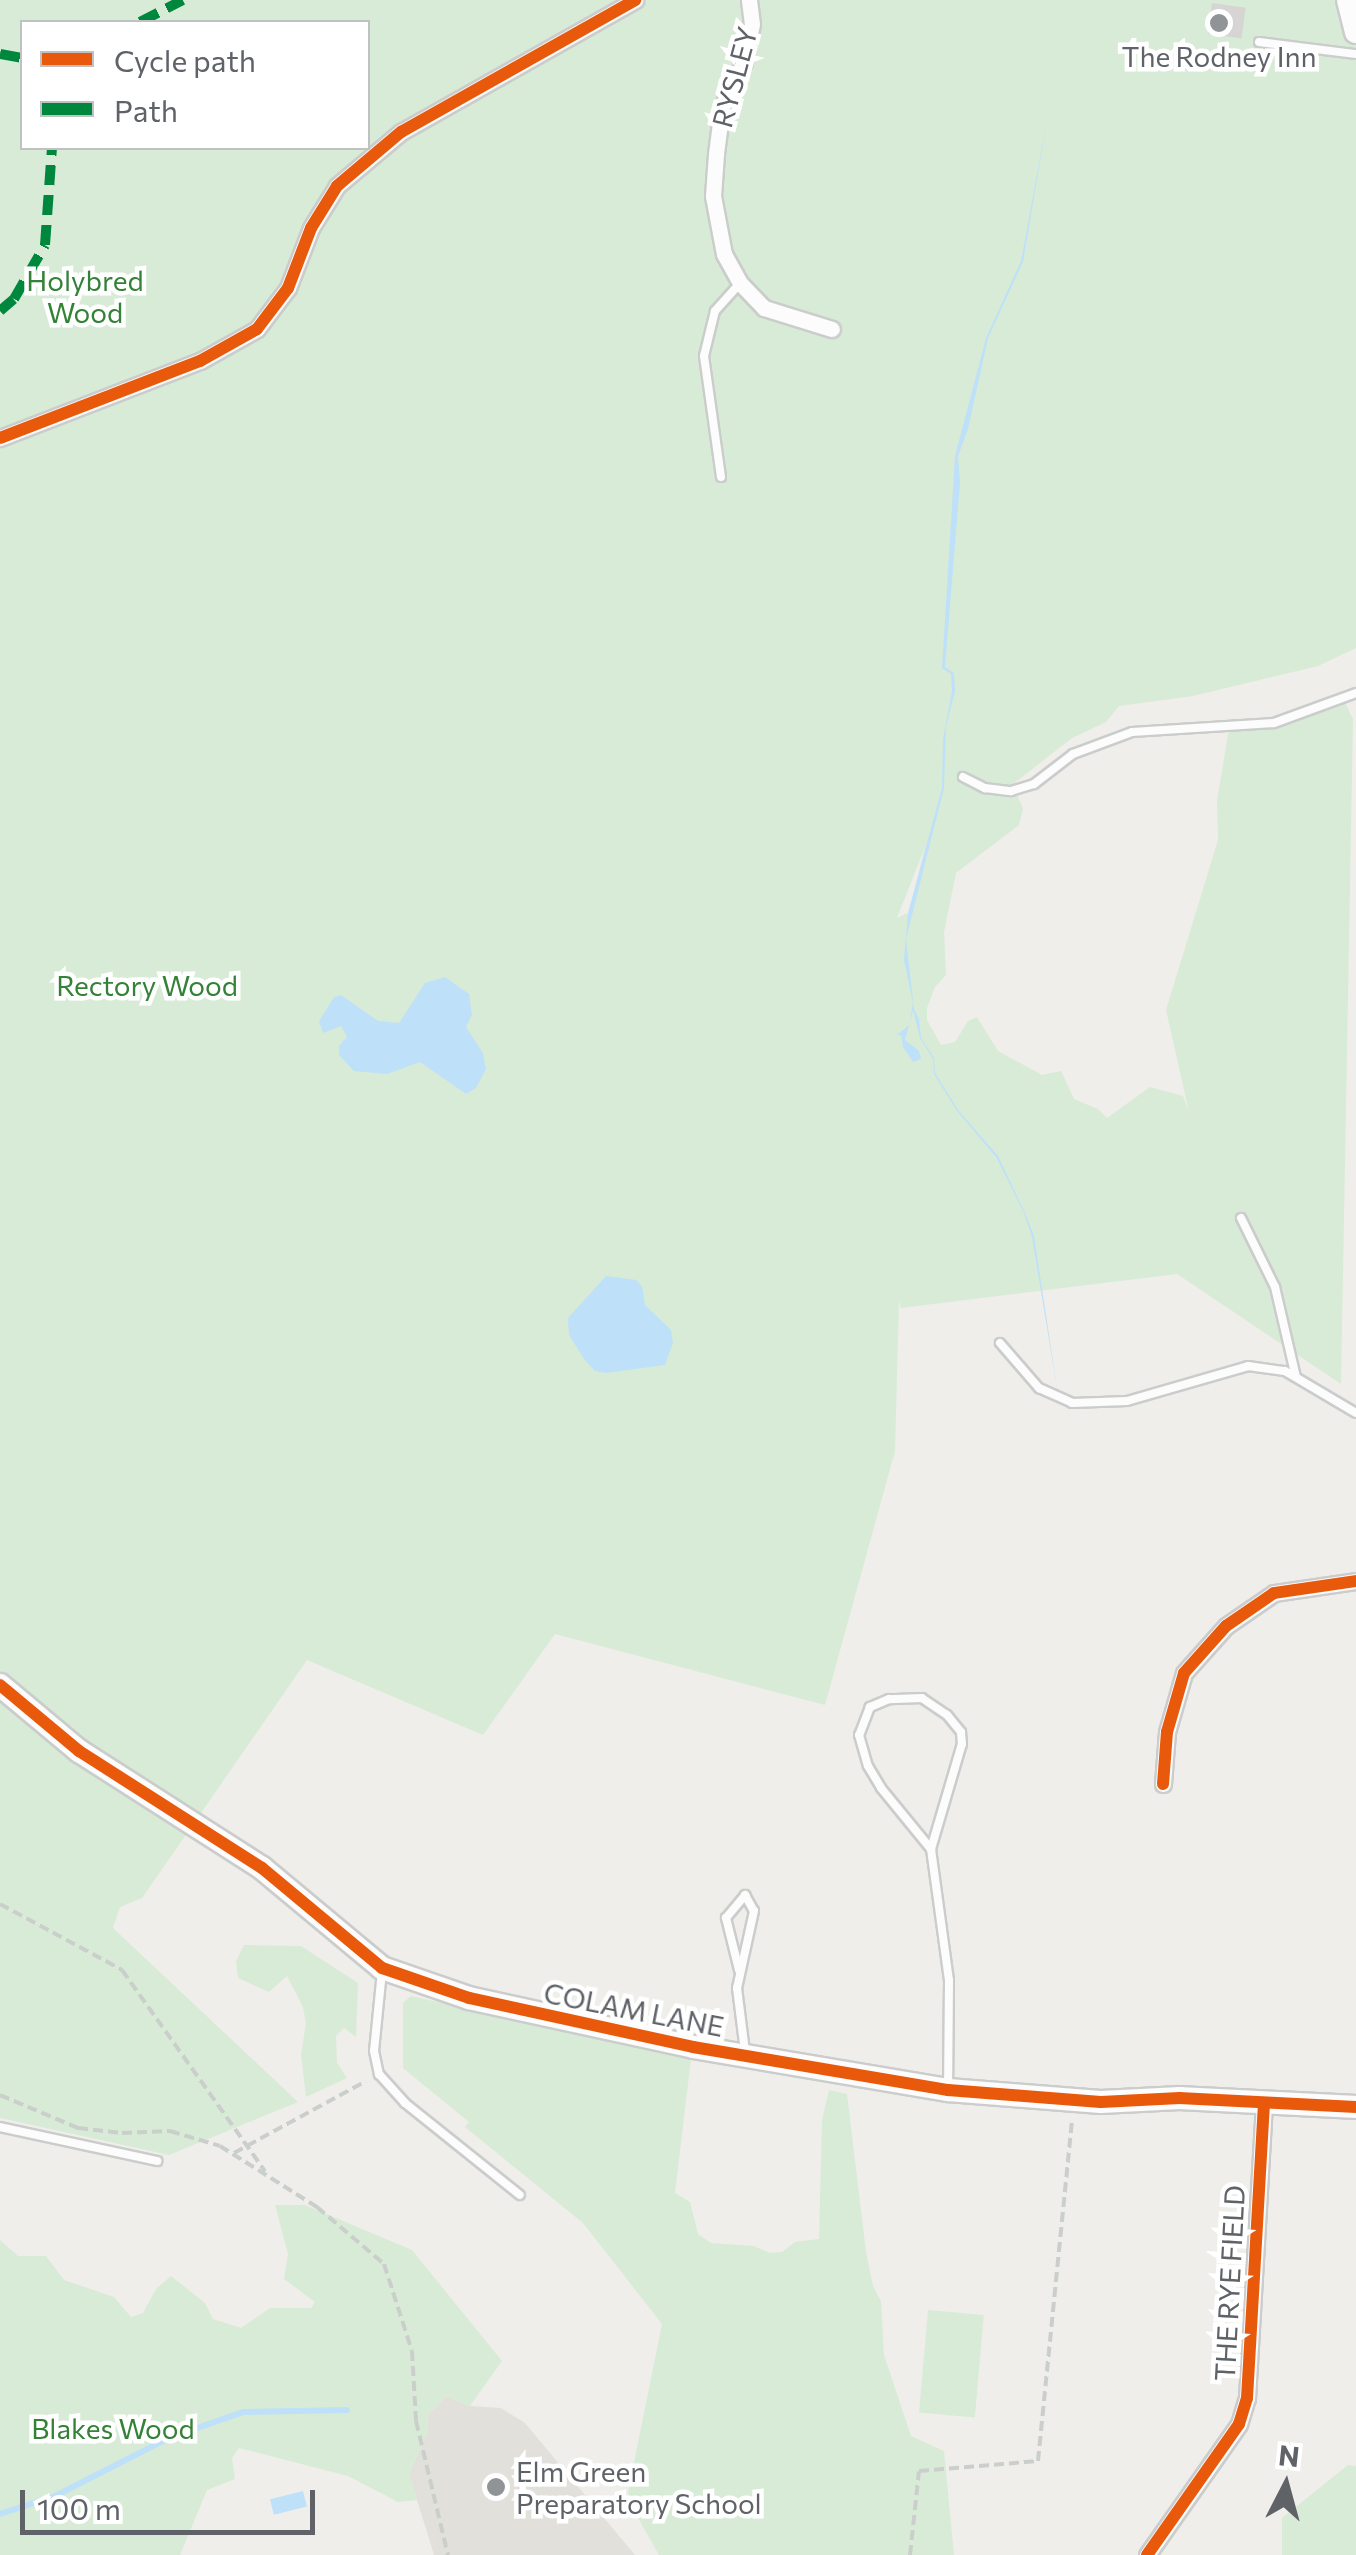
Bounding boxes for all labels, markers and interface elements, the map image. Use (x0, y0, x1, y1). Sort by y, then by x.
marker: The Rodney Inn (1208, 12, 1230, 34)
legend (20, 20, 370, 150)
street label: RYSLEY (704, 23, 764, 131)
place label: The Rodney Inn (1121, 39, 1317, 73)
text: Cycle path (114, 41, 256, 78)
text: Path (114, 91, 178, 128)
park label: Holybred Wood (26, 263, 144, 329)
park label: Rectory Wood (56, 968, 238, 1002)
street label: COLAM LANE (541, 1975, 727, 2043)
street label: THE RYE FIELD (1207, 2184, 1251, 2382)
park label: Blakes Wood (31, 2411, 195, 2445)
north arrow (1236, 2435, 1336, 2535)
text: N (1277, 2437, 1301, 2473)
place label: Elm Green Preparatory School (516, 2454, 762, 2520)
scale bar (25, 2470, 320, 2532)
marker: Elm Green Preparatory School (485, 2476, 507, 2498)
text: 100 m (37, 2489, 121, 2526)

